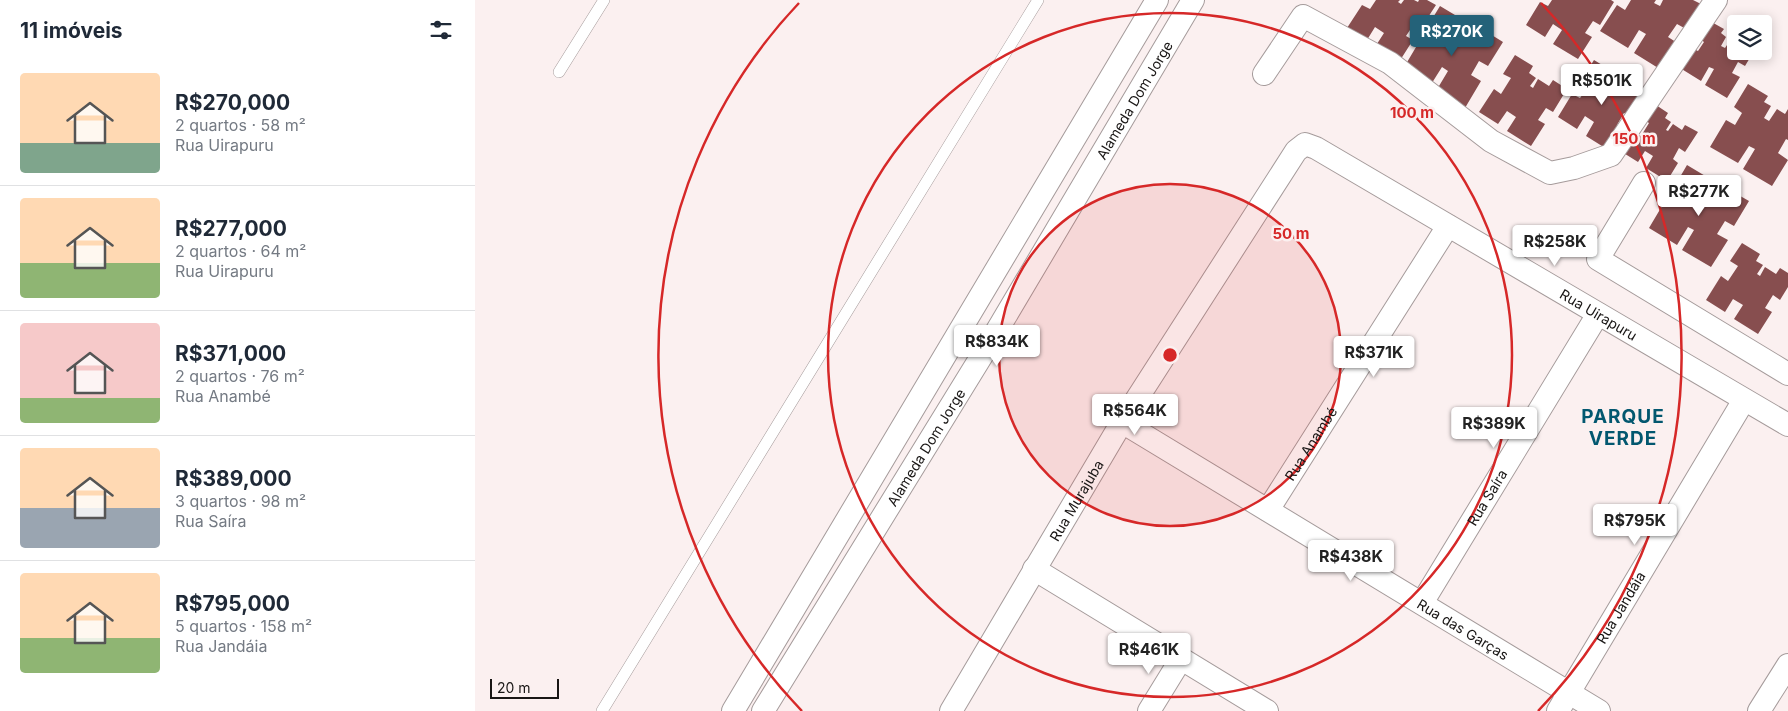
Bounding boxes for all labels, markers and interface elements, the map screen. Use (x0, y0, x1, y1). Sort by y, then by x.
pin: R$270K (1411, 15, 1493, 57)
map controls (1727, 15, 1772, 60)
button: layers (1727, 15, 1772, 60)
icon: filters (427, 16, 455, 44)
text: 11 imóveis (20, 18, 123, 43)
text: R$270K (1421, 21, 1483, 41)
street label: Alameda Dom Jorge (1092, 37, 1176, 162)
pin: R$501K (1561, 64, 1643, 106)
text: R$501K (1572, 70, 1632, 90)
text: R$270,000 (175, 90, 290, 115)
icon: home (60, 93, 120, 153)
text: 100 m (1390, 103, 1434, 122)
text: 2 quartos · 58 m² (175, 115, 306, 135)
text: 150 m (1612, 129, 1656, 148)
text: Rua Uirapuru (175, 135, 274, 155)
pin: R$277K (1658, 174, 1740, 217)
text: R$277K (1668, 181, 1730, 201)
text: R$277,000 (175, 216, 287, 241)
icon: home (60, 218, 120, 278)
text: 50 m (1273, 224, 1309, 243)
pin: R$258K (1514, 224, 1596, 267)
text: R$258K (1523, 231, 1587, 251)
text: 2 quartos · 64 m² (175, 241, 306, 261)
text: Rua Uirapuru (175, 261, 274, 281)
street label: Rua Uirapuru (1557, 285, 1641, 343)
pin: R$834K (956, 324, 1038, 367)
text: R$834K (965, 331, 1029, 351)
pin: R$371K (1333, 336, 1415, 378)
text: R$371,000 (175, 341, 286, 366)
text: R$371K (1344, 342, 1404, 362)
icon: home (60, 343, 120, 403)
centre of rings (1161, 346, 1179, 364)
text: 2 quartos · 76 m² (175, 366, 305, 386)
street label: Alameda Dom Jorge (883, 385, 968, 509)
text: Rua Anambé (175, 386, 271, 406)
pin: R$564K (1094, 394, 1176, 436)
text: R$564K (1103, 400, 1167, 420)
street label: Rua Anambé (1281, 403, 1340, 483)
district label: PARQUE VERDE (1581, 405, 1665, 450)
pin: R$389K (1453, 406, 1535, 449)
text: R$389K (1462, 413, 1526, 433)
street label: Rua Murajuba (1045, 456, 1106, 544)
text: R$389,000 (175, 466, 292, 491)
street label: Rua Saíra (1463, 466, 1510, 528)
icon: home (60, 468, 120, 528)
text: 3 quartos · 98 m² (175, 491, 306, 511)
pin: R$795K (1594, 504, 1676, 546)
text: R$795K (1604, 510, 1666, 530)
text: Rua Saíra (175, 511, 246, 531)
pin: R$438K (1310, 540, 1392, 582)
text: R$438K (1319, 546, 1383, 566)
street label: Rua Jandáia (1592, 568, 1648, 646)
text: R$795,000 (175, 591, 290, 616)
icon: home (60, 593, 120, 653)
street label: Rua das Garças (1415, 595, 1512, 663)
text: 5 quartos · 158 m² (175, 616, 312, 636)
pin: R$461K (1108, 632, 1190, 675)
text: Rua Jandáia (175, 636, 267, 656)
text: R$461K (1119, 639, 1179, 659)
scale bar (490, 676, 559, 699)
text: 20 m (497, 679, 531, 696)

